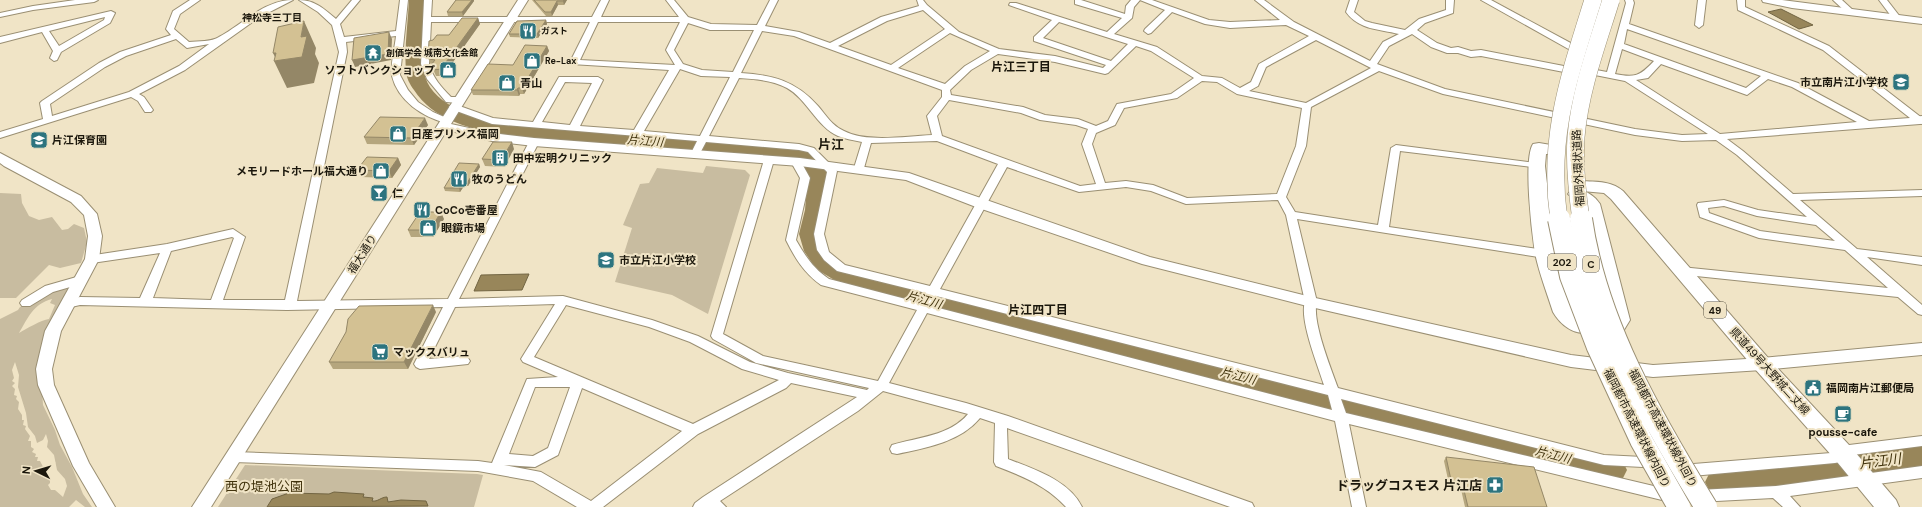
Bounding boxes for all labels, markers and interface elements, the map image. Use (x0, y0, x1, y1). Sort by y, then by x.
district label: 神松寺三丁目 (242, 11, 302, 24)
restaurant icon: ガスト (518, 21, 538, 41)
place label: ガスト (541, 25, 568, 37)
temple icon: 創価学会 城南文化会館 (363, 43, 383, 63)
place label: 創価学会 城南文化会館 (386, 47, 478, 59)
shop icon: Re-Lax (522, 51, 542, 71)
place label: Re-Lax (545, 55, 576, 67)
district label: 片江三丁目 (991, 59, 1051, 75)
shop icon: ソフトバンクショップ (438, 60, 458, 80)
place label: ソフトバンクショップ (324, 63, 435, 77)
school or university icon: 市立南片江小学校 (1891, 72, 1911, 92)
shop icon: 青山 (497, 73, 517, 93)
place label: 市立南片江小学校 (1800, 75, 1888, 89)
place label: 青山 (520, 76, 542, 90)
shop icon: 日産プリンス福岡 (388, 124, 408, 144)
place label: 日産プリンス福岡 (411, 127, 499, 141)
street label: 福岡外環状道路 (1569, 129, 1587, 207)
school or university icon: 片江保育園 (29, 130, 49, 150)
water label: 片江川 (626, 131, 666, 151)
place label: 片江保育園 (52, 133, 107, 147)
district label: 片江 (818, 136, 844, 153)
building icon: 田中宏明クリニック (490, 148, 510, 168)
place label: 田中宏明クリニック (513, 151, 612, 165)
shop icon: メモリードホール福大通り (371, 161, 391, 181)
place label: メモリードホール福大通り (236, 164, 368, 178)
restaurant icon: 牧のうどん (449, 169, 469, 189)
place label: 牧のうどん (471, 172, 527, 186)
bar icon: 仁 (369, 183, 389, 203)
place label: 仁 (392, 186, 403, 200)
restaurant icon: CoCo壱番屋 (412, 200, 432, 220)
place label: CoCo壱番屋 (435, 203, 498, 217)
shop icon: 眼鏡市場 (418, 218, 438, 238)
place label: 眼鏡市場 (441, 221, 485, 235)
street label: 福大通り (344, 232, 380, 276)
school or university icon: 市立片江小学校 (596, 250, 616, 270)
place label: 市立片江小学校 (619, 253, 696, 267)
road number: 202 (1548, 254, 1576, 270)
road number: C (1583, 256, 1599, 272)
water label: 片江川 (904, 287, 945, 313)
district label: 片江四丁目 (1008, 302, 1068, 318)
road number: 49 (1704, 302, 1726, 318)
street label: 県道49号大野城二丈線 (1727, 324, 1813, 418)
supermarket icon: マックスバリュ (370, 342, 390, 362)
place label: マックスバリュ (393, 345, 470, 359)
water label: 片江川 (1219, 364, 1259, 389)
street label: 福岡都市高速環状線内回り (1601, 366, 1673, 490)
street label: 福岡都市高速環状線外回り (1626, 366, 1700, 490)
public building icon: 福岡南片江郵便局 (1803, 378, 1823, 398)
place label: 福岡南片江郵便局 (1826, 381, 1914, 395)
cafe icon: pousse-cafe (1833, 404, 1853, 424)
place label: pousse-cafe (1809, 425, 1878, 439)
water label: 片江川 (1534, 443, 1574, 468)
water label: 片江川 (1858, 449, 1904, 472)
north arrow (16, 451, 56, 491)
text: N (19, 466, 33, 475)
pharmacy icon: ドラッグコスモス 片江店 (1485, 475, 1505, 495)
place label: ドラッグコスモス 片江店 (1336, 477, 1482, 494)
park label: 西の堤池公園 (225, 478, 303, 495)

